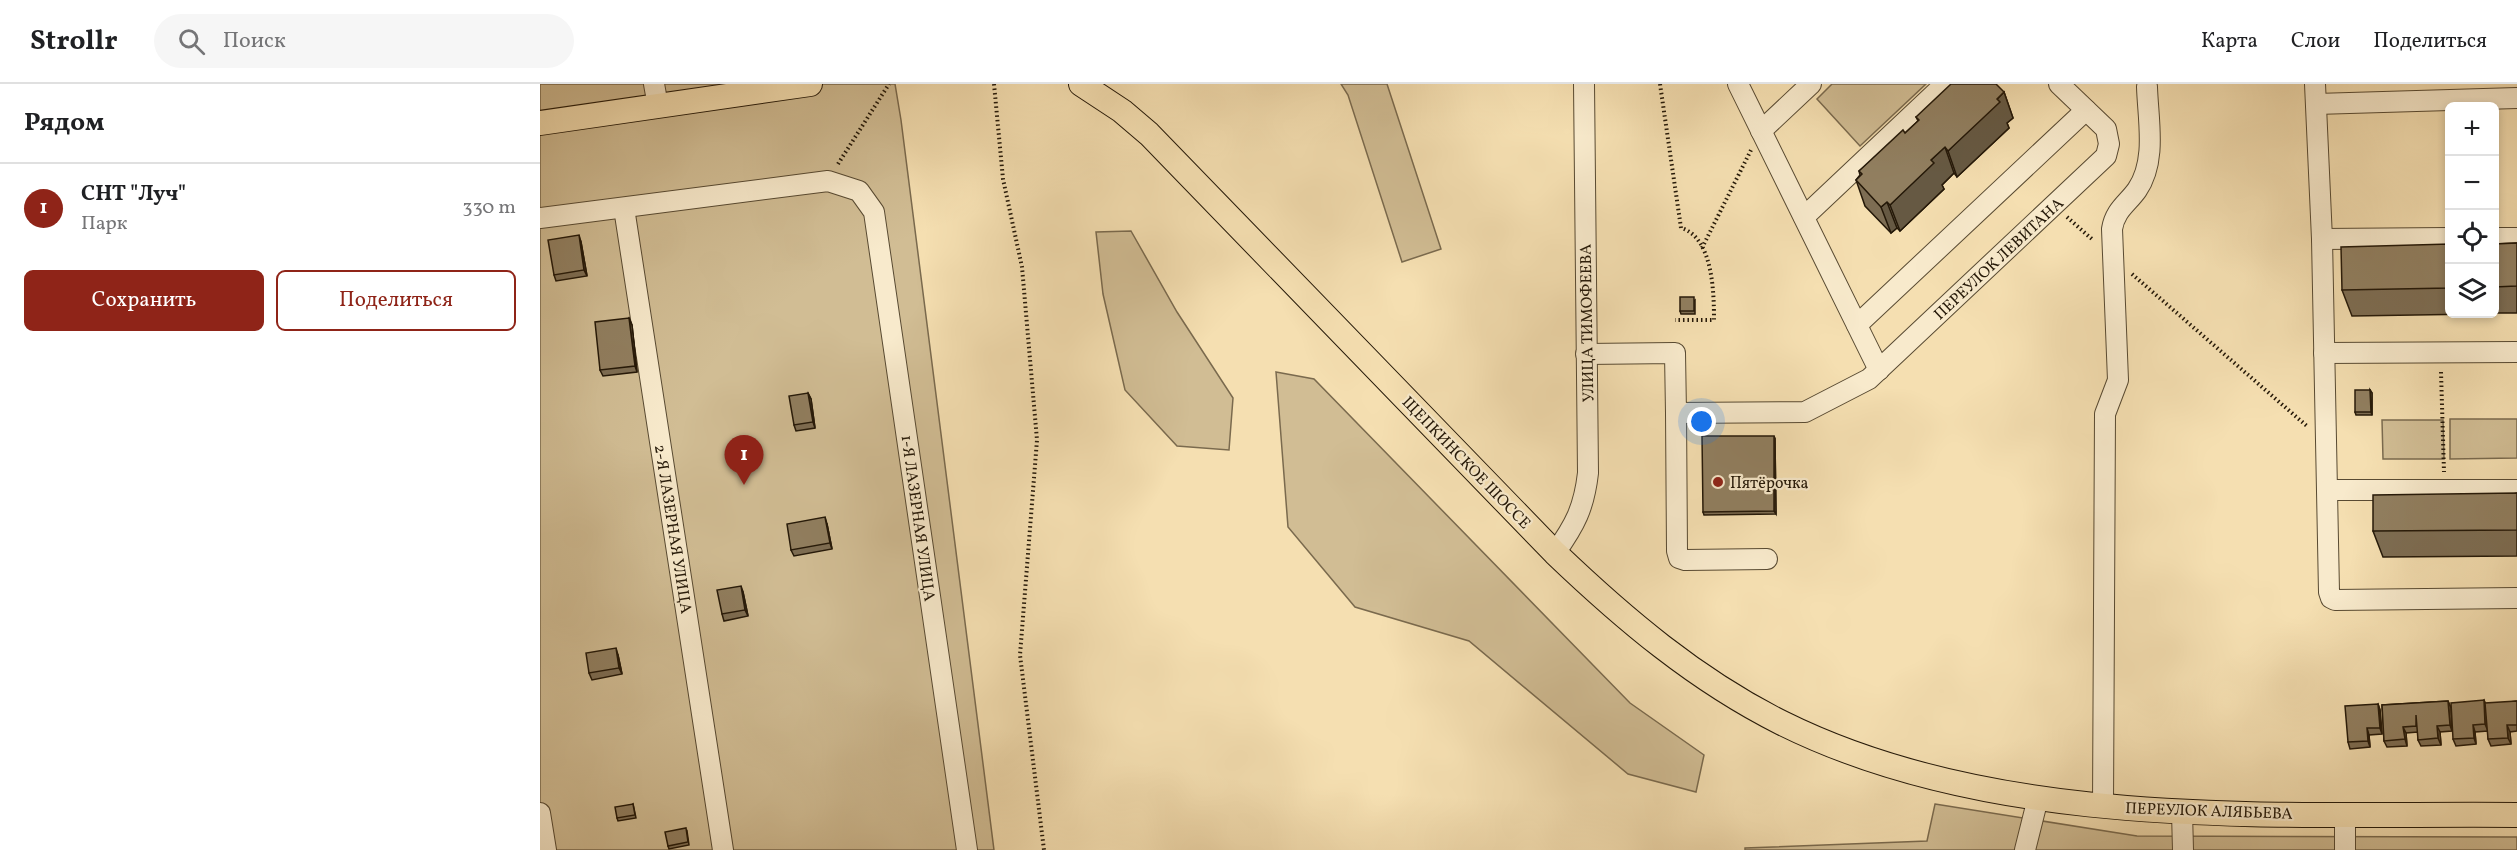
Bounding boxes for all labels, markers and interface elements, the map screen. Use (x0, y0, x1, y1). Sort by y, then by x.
search box (154, 14, 574, 68)
text: Strollr (30, 22, 118, 61)
icon: search (175, 25, 208, 58)
text: Поиск (223, 26, 286, 57)
text: Карта (2201, 27, 2258, 56)
text: Слои (2291, 27, 2340, 56)
text: Поделиться (2373, 27, 2487, 56)
map controls (2445, 102, 2499, 318)
button: + (2445, 102, 2499, 156)
text: Рядом (24, 105, 104, 141)
button: − (2445, 156, 2499, 210)
text: СНТ "Луч" (81, 179, 186, 210)
street label: ПЕРЕУЛОК ЛЕВИТАНА (1930, 193, 2069, 326)
text: 1 (39, 194, 48, 222)
text: 330 m (462, 194, 516, 222)
text: Парк (81, 210, 127, 238)
button: locate (2445, 210, 2499, 264)
street label: УЛИЦА ТИМОФЕЕВА (1576, 244, 1600, 402)
button: layers (2445, 264, 2499, 318)
button: Сохранить (24, 270, 264, 331)
button: Поделиться (276, 270, 516, 331)
street label: ЩЕПКИНСКОЕ ШОССЕ (1396, 392, 1535, 535)
your location (1687, 407, 1716, 436)
street label: 1-Я ЛАЗЕРНАЯ УЛИЦА (894, 434, 940, 603)
pin: 1 (724, 436, 764, 485)
street label: 2-Я ЛАЗЕРНАЯ УЛИЦА (648, 443, 696, 615)
place label: Пятёрочка (1730, 473, 1809, 495)
marker: Пятёрочка (1711, 475, 1725, 489)
street label: ПЕРЕУЛОК АЛЯБЬЕВА (2125, 798, 2293, 826)

